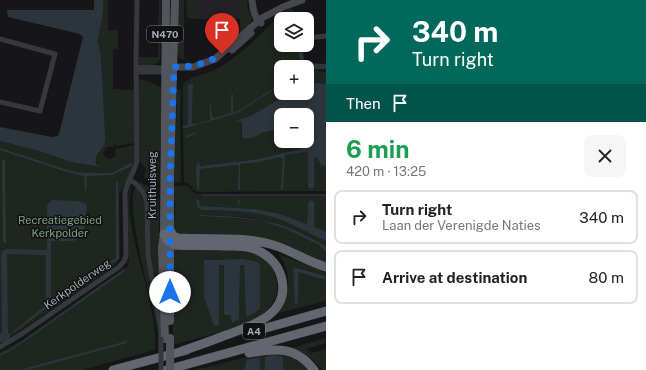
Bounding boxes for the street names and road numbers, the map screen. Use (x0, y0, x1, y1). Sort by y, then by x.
road number: N470 (147, 26, 183, 42)
street label: Kruithuisweg (146, 151, 158, 219)
street label: Kerkpolderweg (41, 256, 113, 311)
road number: A4 (243, 323, 265, 339)

